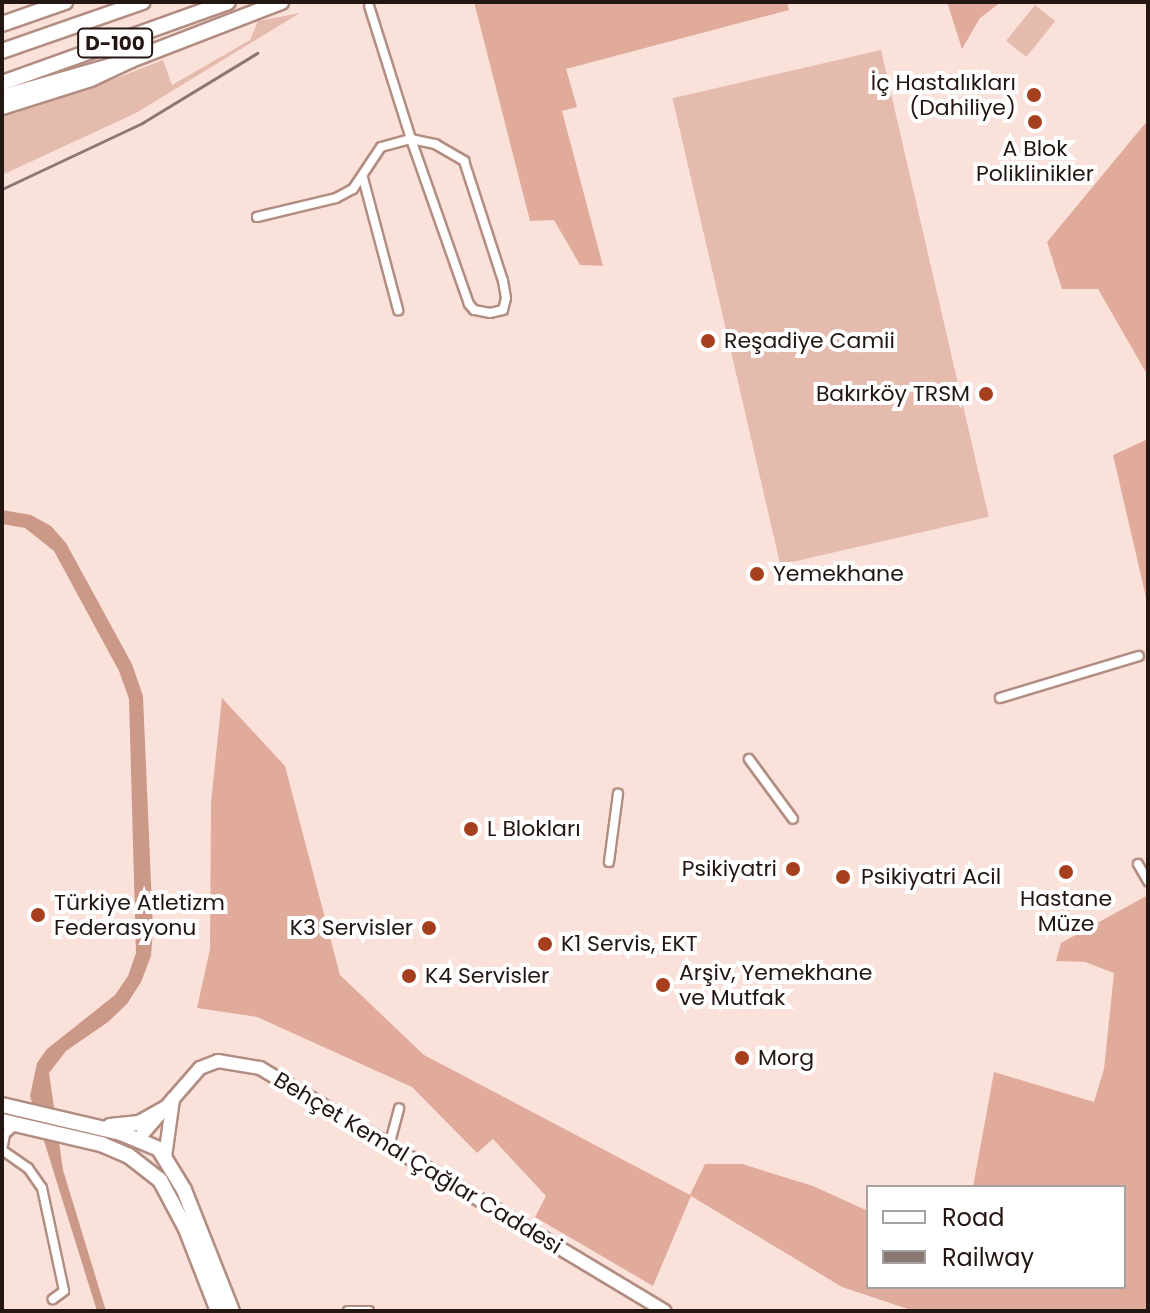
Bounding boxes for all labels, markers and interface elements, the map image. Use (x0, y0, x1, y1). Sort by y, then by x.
road number: D-100 (77, 27, 153, 59)
place label: İç Hastalıkları (Dahiliye) (871, 69, 1016, 120)
marker: İç Hastalıkları (Dahiliye) (1023, 84, 1045, 106)
marker: A Blok Poliklinikler (1026, 113, 1044, 131)
place label: A Blok Poliklinikler (976, 135, 1094, 186)
place label: Reşadiye Camii (724, 328, 895, 354)
marker: Reşadiye Camii (699, 332, 717, 350)
place label: Bakırköy TRSM (816, 381, 970, 407)
marker: Bakırköy TRSM (977, 385, 995, 403)
place label: Yemekhane (773, 561, 904, 587)
marker: Yemekhane (748, 565, 766, 583)
place label: L Blokları (487, 816, 581, 842)
marker: L Blokları (462, 820, 480, 838)
place label: Psikiyatri (682, 856, 777, 882)
marker: Psikiyatri (784, 860, 802, 878)
marker: Hastane Müze (1057, 863, 1075, 881)
place label: Psikiyatri Acil (861, 864, 1001, 890)
marker: Psikiyatri Acil (832, 866, 854, 888)
place label: Hastane Müze (1020, 885, 1112, 936)
place label: Türkiye Atletizm Federasyonu (54, 889, 225, 940)
marker: Türkiye Atletizm Federasyonu (29, 906, 47, 924)
place label: K3 Servisler (290, 915, 413, 941)
marker: K3 Servisler (420, 919, 438, 937)
place label: K1 Servis, EKT (561, 931, 698, 957)
marker: K1 Servis, EKT (536, 935, 554, 953)
place label: Arşiv, Yemekhane ve Mutfak (679, 959, 872, 1010)
place label: K4 Servisler (425, 963, 549, 989)
marker: K4 Servisler (400, 967, 418, 985)
marker: Arşiv, Yemekhane ve Mutfak (654, 976, 672, 994)
place label: Morg (758, 1045, 814, 1071)
marker: Morg (733, 1049, 751, 1067)
street label: Behçet Kemal Çağlar Caddesi (269, 1066, 567, 1260)
legend (866, 1185, 1126, 1289)
text: Road (942, 1201, 1004, 1234)
text: Railway (942, 1241, 1034, 1274)

